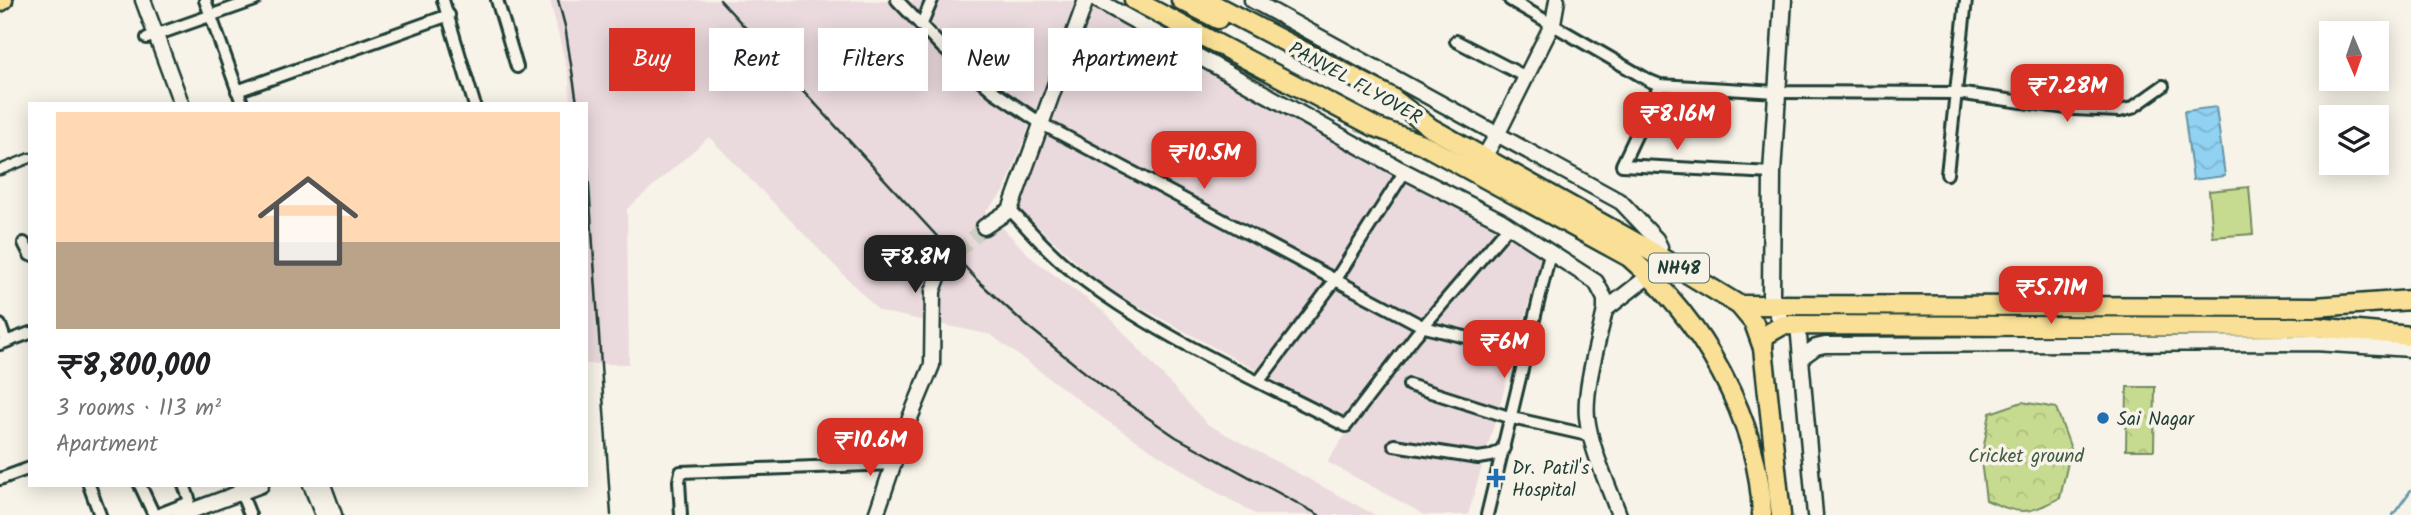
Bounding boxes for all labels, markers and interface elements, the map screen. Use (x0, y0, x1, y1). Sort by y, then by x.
north arrow (2319, 21, 2389, 91)
map controls (2319, 21, 2389, 175)
chip: Buy (609, 28, 695, 91)
chip: Rent (709, 28, 804, 91)
chip: Filters (818, 28, 928, 91)
chip: New (942, 28, 1034, 91)
chip: Apartment (1048, 28, 1202, 91)
street label: PANVEL FLYOVER (1283, 34, 1428, 133)
pin: ₹7.28M (2010, 64, 2124, 124)
text: ₹7.28M (2027, 69, 2107, 105)
pin: ₹8.16M (1620, 92, 1734, 152)
text: ₹8.16M (1639, 97, 1715, 133)
button: layers (2319, 105, 2389, 175)
pin: ₹10.5M (1147, 132, 1261, 191)
text: ₹10.5M (1167, 136, 1241, 172)
icon: home (245, 158, 371, 284)
pin: ₹8.8M (866, 236, 964, 295)
text: ₹8.8M (880, 240, 950, 276)
road number: NH48 (1649, 254, 1709, 282)
pin: ₹5.71M (1994, 266, 2108, 326)
text: ₹5.71M (2015, 271, 2087, 307)
pin: ₹6M (1470, 320, 1538, 380)
text: ₹6M (1479, 325, 1529, 361)
text: ₹8,800,000 (56, 343, 210, 391)
text: 3 rooms · 113 m² (56, 391, 221, 427)
place label: Sai Nagar (2117, 405, 2196, 435)
marker: Sai Nagar (2095, 410, 2111, 426)
pin: ₹10.6M (813, 419, 927, 478)
text: ₹10.6M (833, 423, 907, 459)
text: Apartment (56, 427, 158, 463)
park label: Cricket ground (1968, 442, 2084, 472)
place label: Dr. Patil's Hospital (1512, 454, 1589, 506)
marker: Dr. Patil's Hospital (1486, 468, 1506, 488)

